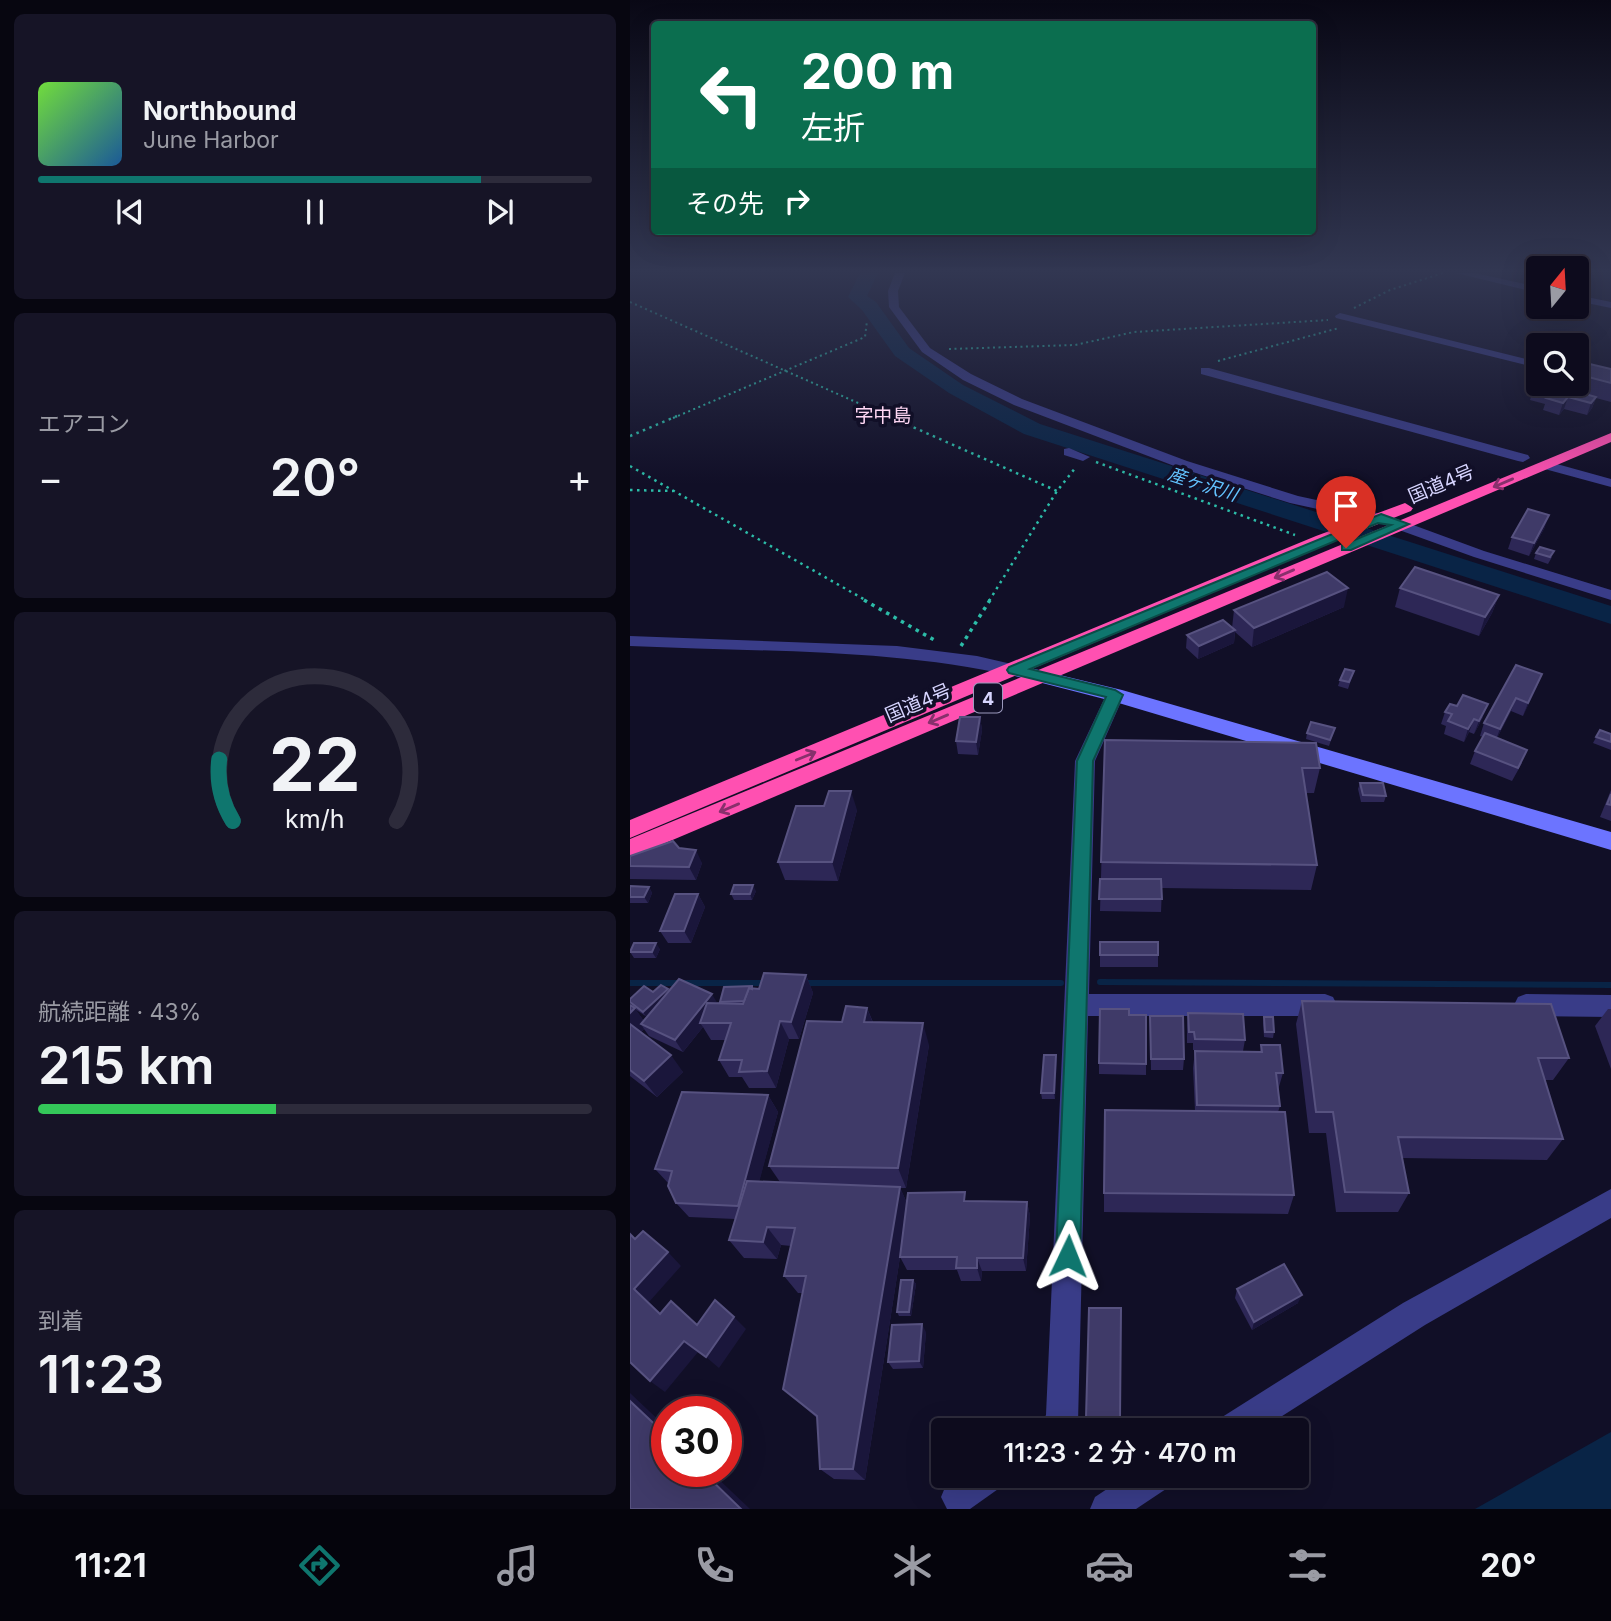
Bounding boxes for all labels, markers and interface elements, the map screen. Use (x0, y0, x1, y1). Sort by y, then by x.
text: 200 m (801, 42, 954, 101)
icon: left (686, 49, 777, 140)
text: Northbound (143, 95, 297, 126)
text: 左折 (801, 108, 865, 147)
text: June Harbor (143, 126, 279, 154)
icon: right (778, 182, 816, 220)
text: その先 (686, 188, 764, 219)
icon: previous (111, 193, 149, 231)
icon: pause (296, 193, 334, 231)
icon: next (481, 193, 519, 231)
north arrow (1526, 256, 1589, 318)
map controls (1526, 256, 1589, 396)
button: search (1526, 333, 1589, 396)
district label: 字中島 (854, 404, 912, 427)
text: エアコン (38, 410, 130, 438)
text: 20° (270, 446, 360, 509)
text: − (38, 455, 63, 501)
text: + (567, 455, 592, 501)
street label: 国道4号 (1405, 460, 1477, 508)
water label: 産ヶ沢川 (1166, 463, 1242, 506)
pin (1316, 476, 1376, 548)
one-way arrow (1493, 477, 1514, 490)
icon: arrive (1327, 487, 1365, 525)
one-way arrow (1273, 569, 1295, 582)
street label: 国道4号 (882, 679, 954, 727)
road number: 4 (974, 684, 1002, 712)
one-way arrow (928, 714, 950, 727)
text: 22 (269, 720, 361, 809)
one-way arrow (795, 749, 817, 762)
one-way arrow (718, 802, 740, 815)
text: km/h (285, 803, 345, 833)
text: 航続距離 · 43% (38, 998, 201, 1026)
text: 215 km (38, 1034, 215, 1097)
position arrow (1031, 1219, 1105, 1293)
text: 到着 (38, 1307, 84, 1335)
text: 11:23 (38, 1343, 164, 1406)
speed limit sign: 30 (651, 1396, 742, 1487)
text: 11:23 · 2 分 · 470 m (1003, 1437, 1237, 1468)
icon: directions (295, 1541, 344, 1590)
icon: music (493, 1541, 542, 1590)
icon: phone (690, 1541, 739, 1590)
icon: climate (888, 1541, 937, 1590)
icon: car (1085, 1541, 1134, 1590)
icon: filters (1283, 1541, 1332, 1590)
text: 11:21 (74, 1546, 147, 1585)
text: 20° (1480, 1546, 1537, 1585)

